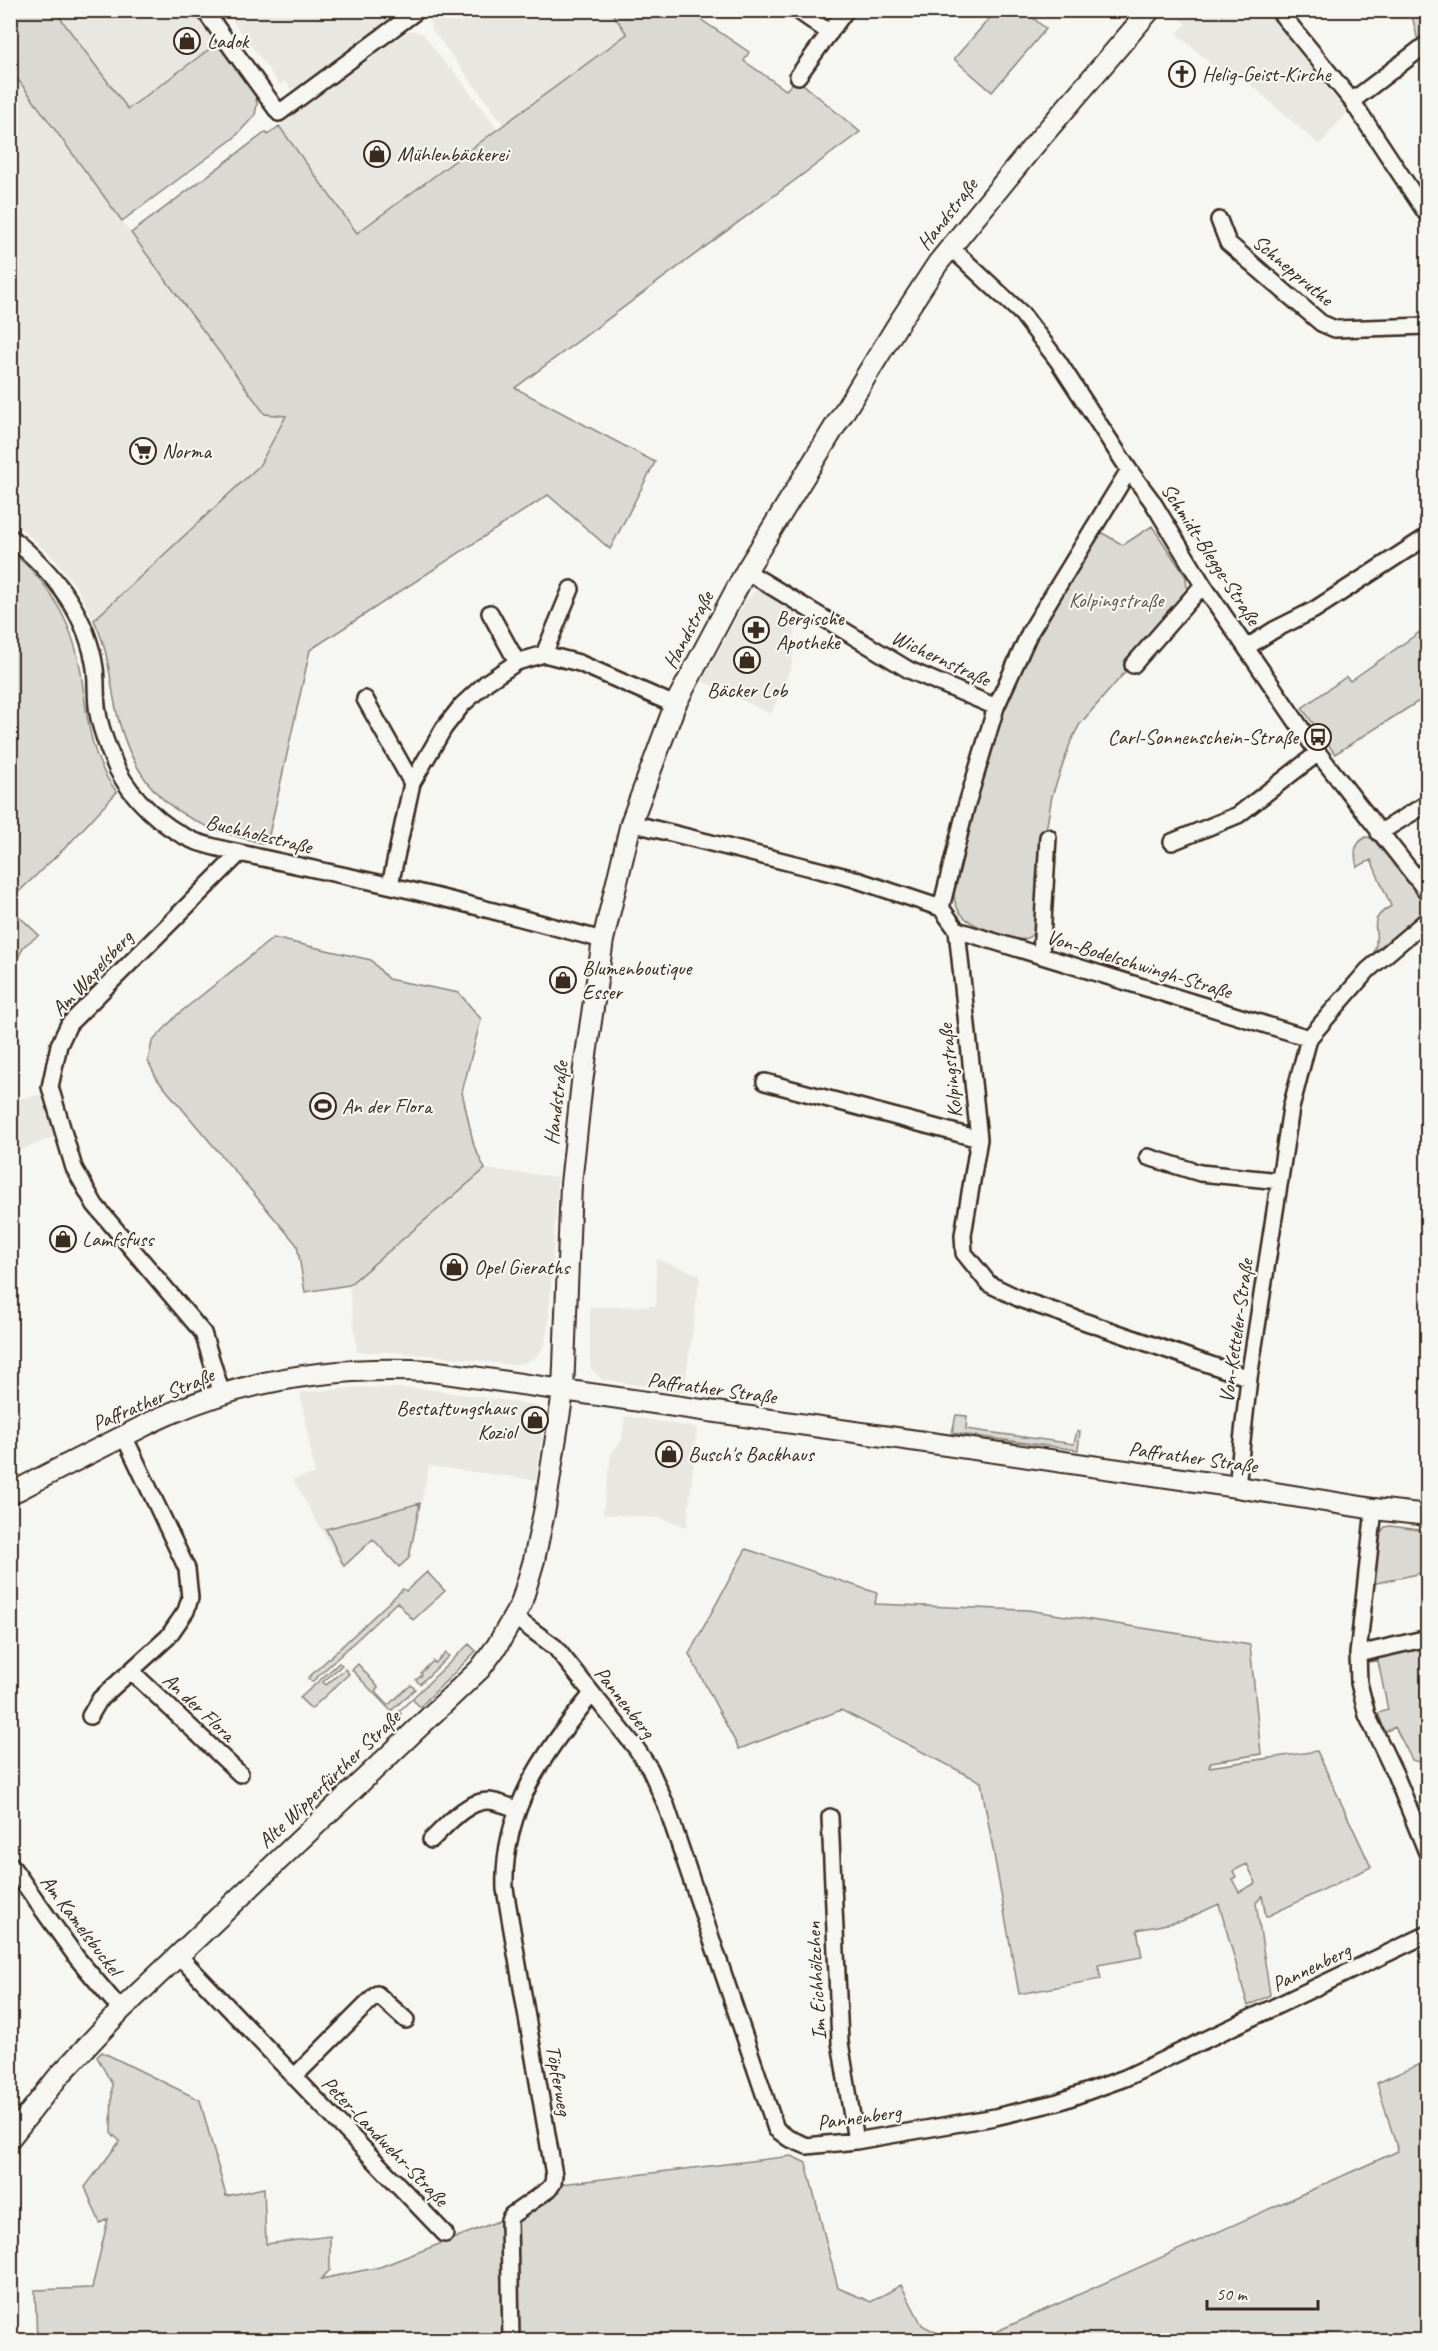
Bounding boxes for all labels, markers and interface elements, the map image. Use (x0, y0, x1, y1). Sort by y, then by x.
shop icon: Ladok (172, 26, 202, 56)
place label: Ladok (207, 28, 250, 54)
church icon: Helig-Geist-Kirche (1167, 59, 1197, 89)
place label: Helig-Geist-Kirche (1202, 61, 1332, 87)
shop icon: Mühlenbäckerei (362, 139, 392, 169)
place label: Mühlenbäckerei (397, 141, 511, 167)
street label: Handstraße (911, 171, 984, 255)
street label: Schneppruthe (1247, 229, 1340, 312)
supermarket icon: Norma (128, 436, 158, 466)
place label: Norma (162, 438, 212, 464)
street label: Schmidt-Blegge-Straße (1155, 478, 1268, 632)
street label: Handstraße (657, 585, 720, 673)
park label: Kolpingstraße (1069, 587, 1165, 613)
place label: Bergische Apotheke (776, 605, 845, 655)
pharmacy icon: Bergische Apotheke (741, 615, 771, 645)
street label: Wichernstraße (887, 624, 996, 693)
shop icon: Bäcker Lob (732, 645, 762, 675)
place label: Bäcker Lob (707, 677, 789, 703)
bus stop icon: Carl-Sonnenschein-Straße (1303, 722, 1333, 752)
place label: Carl-Sonnenschein-Straße (1108, 724, 1300, 750)
street label: Buchholzstraße (203, 808, 317, 860)
street label: Am Wapelsberg (46, 923, 139, 1021)
street label: Von-Bodelschwingh-Straße (1043, 923, 1237, 1005)
place label: Blumenboutique Esser (582, 955, 693, 1005)
shop icon: Blumenboutique Esser (548, 965, 578, 995)
street label: Kolpingstraße (932, 1020, 968, 1119)
street label: Handstraße (538, 1058, 574, 1146)
sports icon: An der Flora (308, 1091, 338, 1121)
place label: An der Flora (342, 1093, 434, 1119)
shop icon: Lamfsfuss (48, 1224, 78, 1254)
place label: Lamfsfuss (82, 1226, 155, 1252)
shop icon: Opel Gieraths (439, 1252, 469, 1282)
place label: Opel Gieraths (474, 1254, 571, 1280)
street label: Von-Ketteler-Straße (1213, 1255, 1259, 1405)
street label: Paffrather Straße (88, 1361, 220, 1436)
street label: Paffrather Straße (646, 1366, 780, 1410)
place label: Bestattungshaus Koziol (396, 1395, 519, 1445)
shop icon: Bestattungshaus Koziol (520, 1405, 550, 1435)
street label: Paffrather Straße (1127, 1435, 1261, 1479)
shop icon: Busch's Backhaus (654, 1439, 684, 1469)
place label: Busch's Backhaus (688, 1441, 816, 1467)
street label: Pannenberg (589, 1661, 662, 1744)
street label: An der Flora (157, 1667, 242, 1749)
street label: Alte Wipperfürther Straße (252, 1703, 407, 1854)
street label: Am Kamelsbuckel (35, 1869, 129, 1983)
street label: Im Eichhölzchen (800, 1921, 832, 2041)
street label: Pannenberg (1267, 1936, 1356, 1997)
street label: Töpferweg (540, 2043, 578, 2119)
street label: Peter-Landwehr-Straße (316, 2070, 455, 2213)
street label: Pannenberg (815, 2098, 904, 2136)
scale bar (1207, 2273, 1318, 2311)
text: 50 m (1216, 2283, 1249, 2305)

